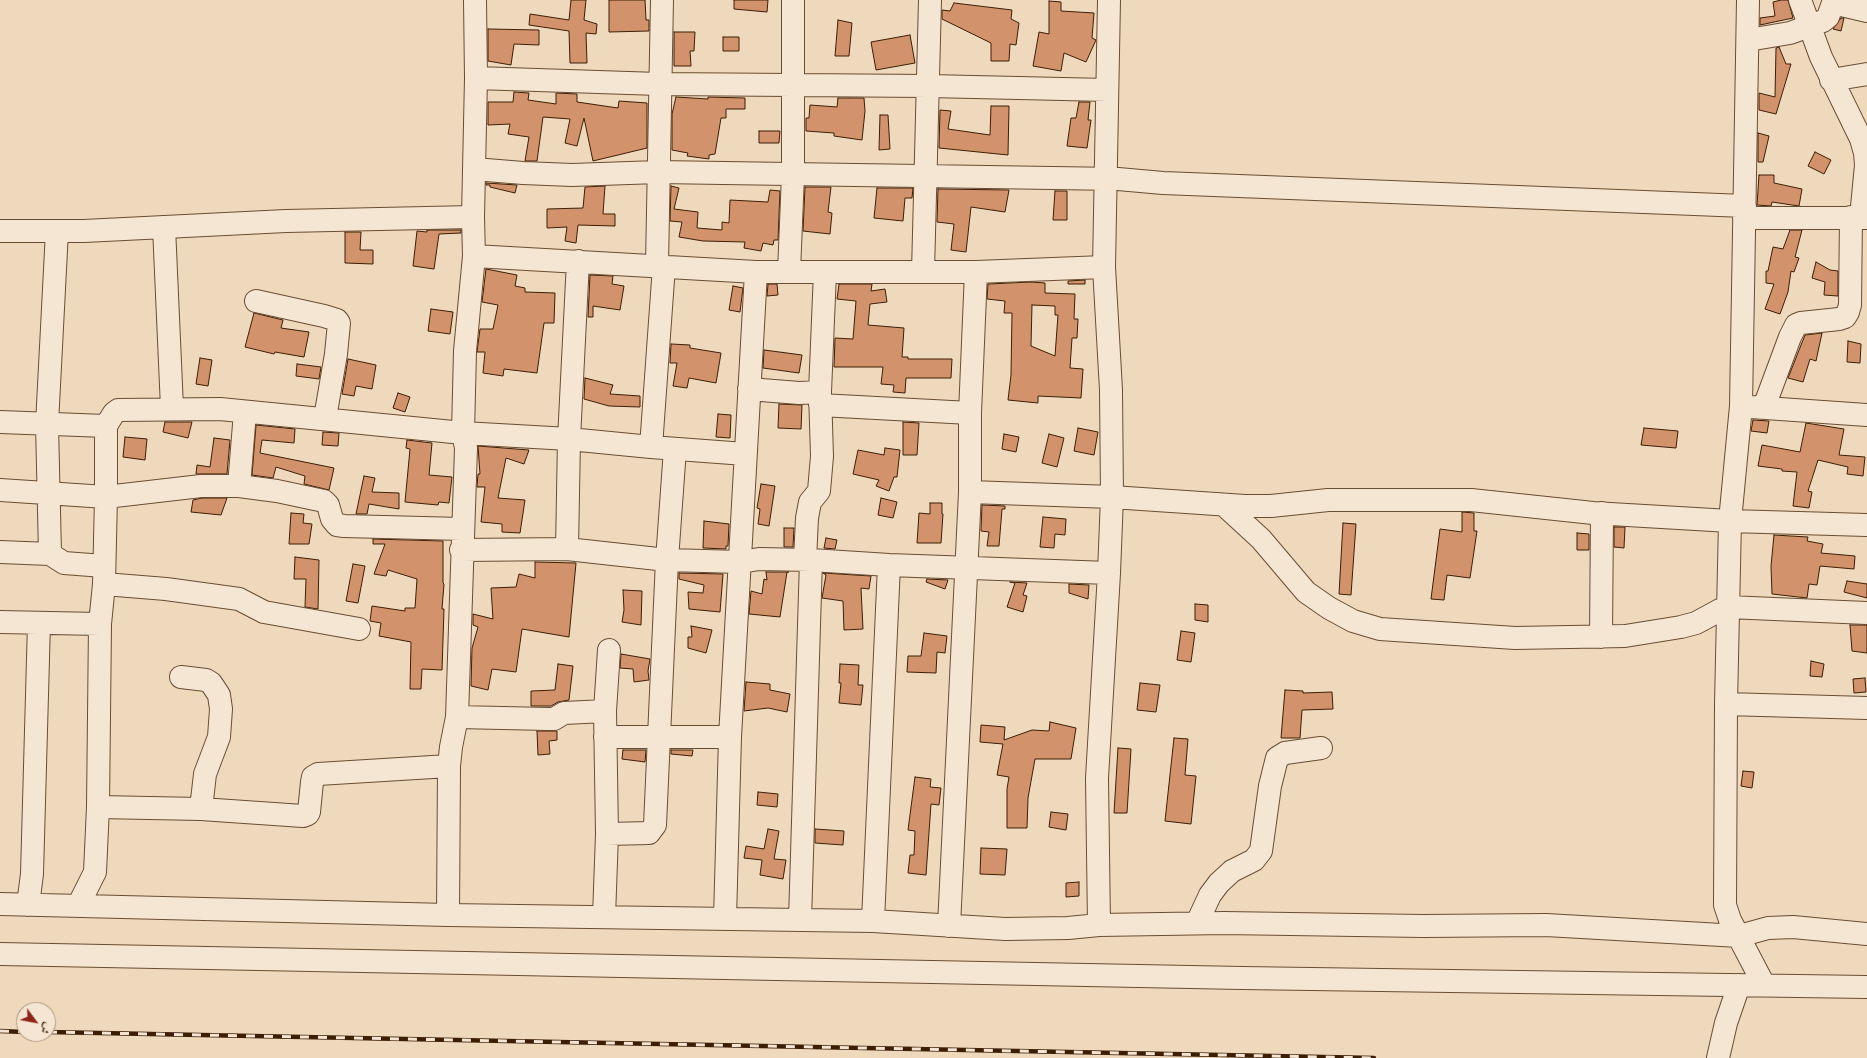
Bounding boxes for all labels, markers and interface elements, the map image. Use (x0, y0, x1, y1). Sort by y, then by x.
north arrow (16, 1002, 56, 1042)
text: ش (37, 1020, 54, 1036)

